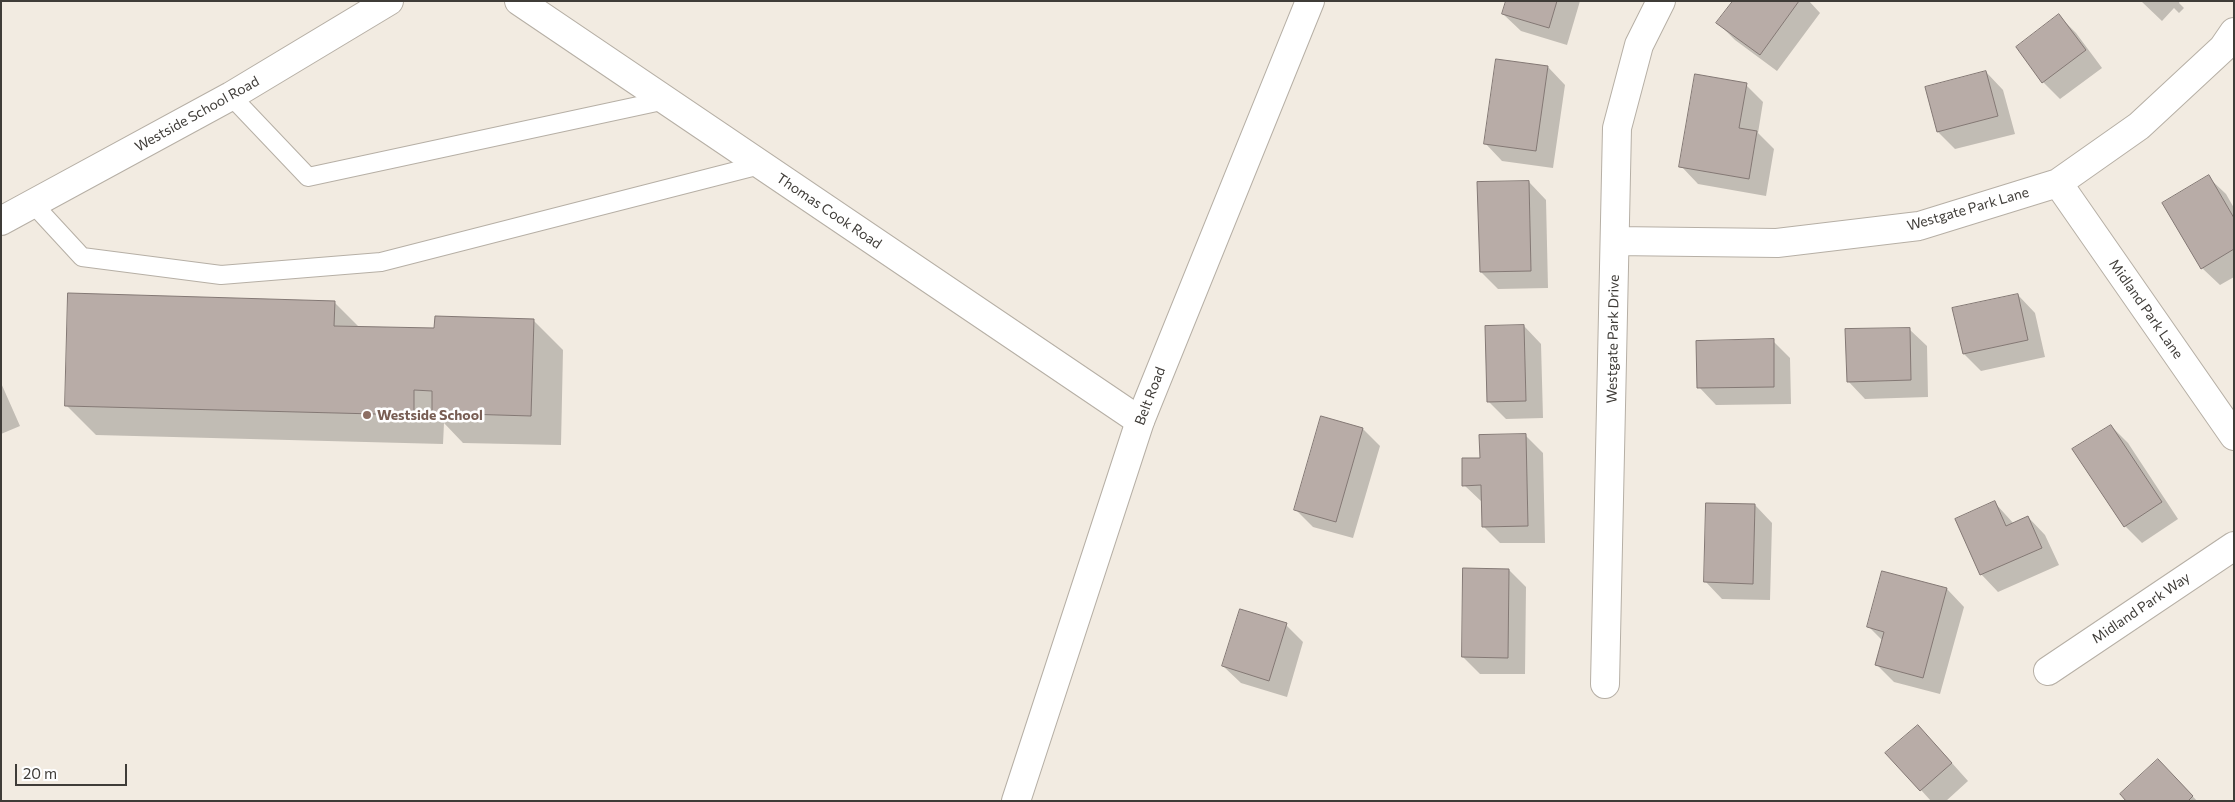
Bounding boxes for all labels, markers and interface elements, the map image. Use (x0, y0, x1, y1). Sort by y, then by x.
street label: Westside School Road (132, 73, 262, 155)
street label: Thomas Cook Road (773, 170, 885, 252)
street label: Westgate Park Lane (1905, 184, 2031, 234)
street label: Midland Park Lane (2105, 256, 2187, 362)
street label: Westgate Park Drive (1603, 274, 1623, 404)
street label: Belt Road (1131, 364, 1169, 428)
place label: Westside School (377, 407, 483, 423)
marker: Westside School (361, 409, 373, 421)
street label: Midland Park Way (2089, 569, 2193, 647)
scale bar (18, 754, 130, 786)
text: 20 m (23, 764, 57, 782)

